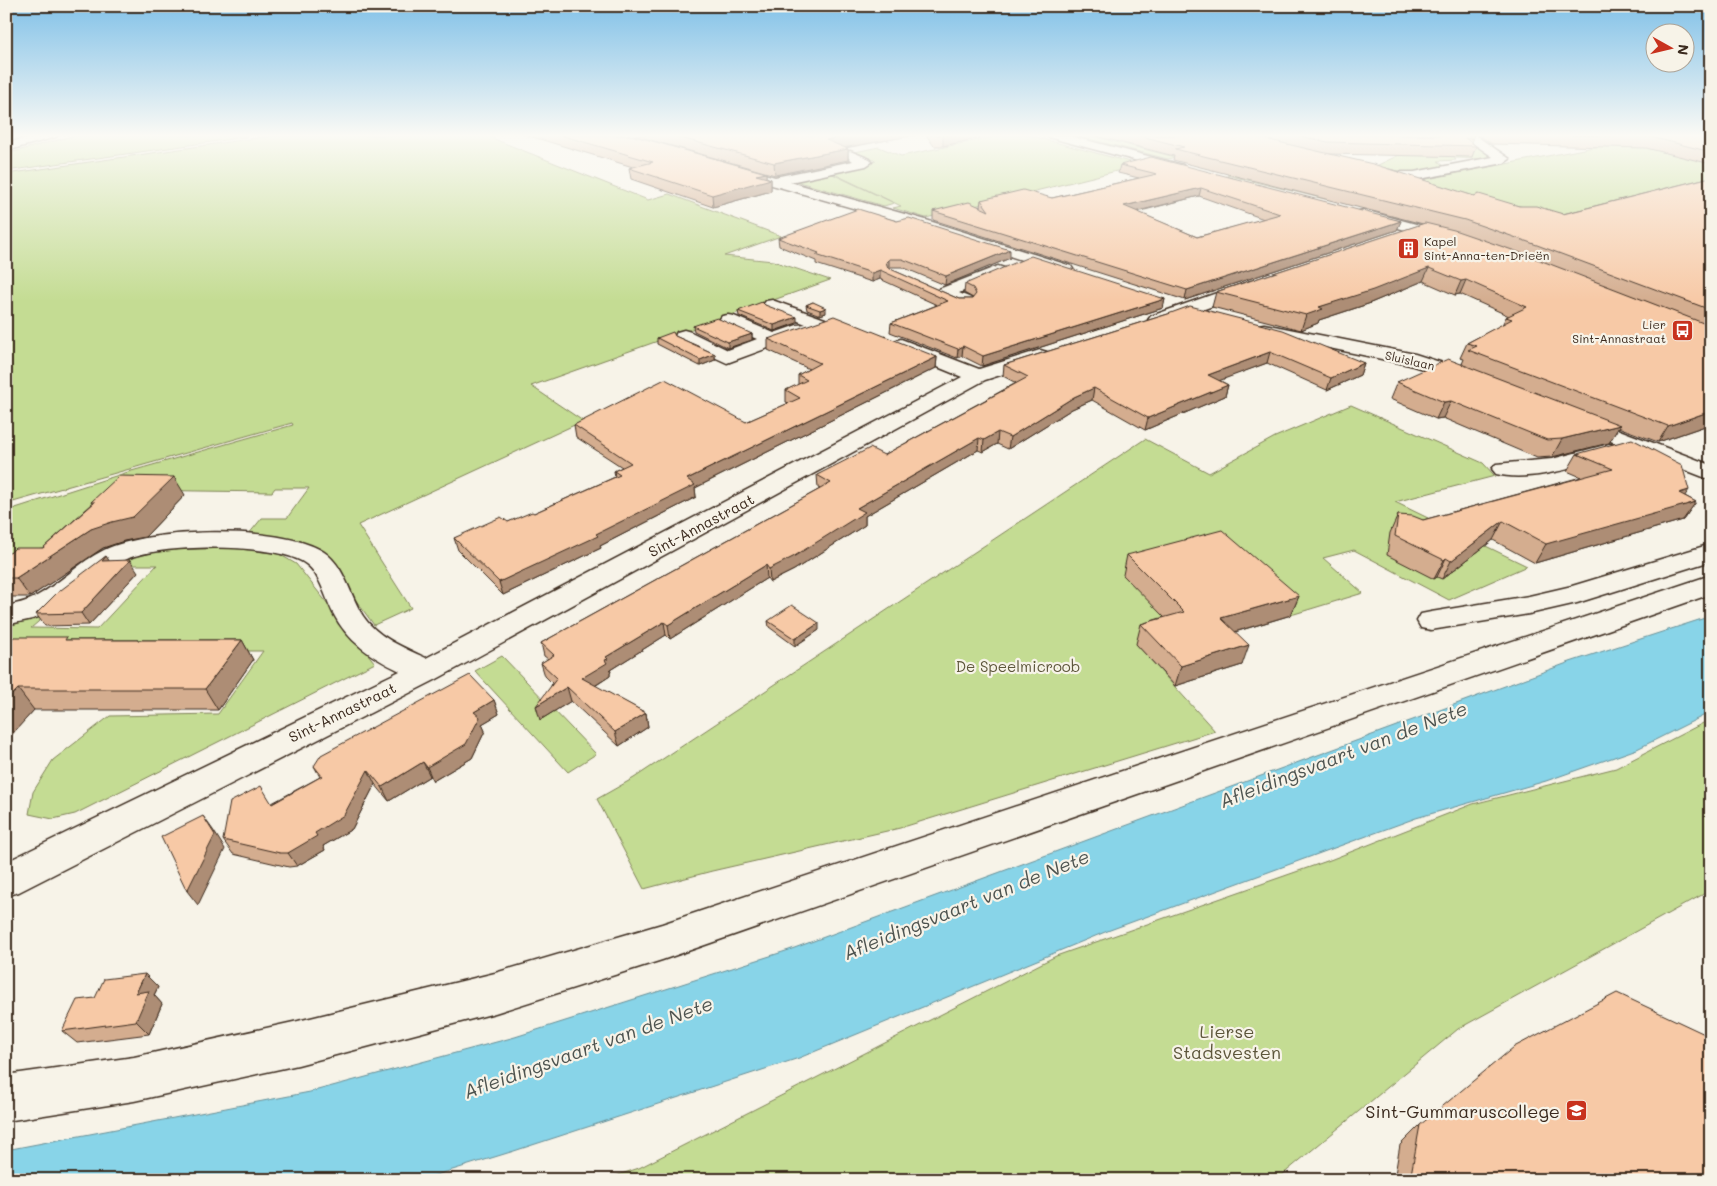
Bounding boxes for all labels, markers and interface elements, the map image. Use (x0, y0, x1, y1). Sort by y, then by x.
north arrow (1644, 22, 1694, 72)
text: N (1673, 43, 1694, 56)
place label: Kapel Sint-Anna-ten-Drieën (1424, 233, 1549, 263)
building icon: Kapel Sint-Anna-ten-Drieën (1396, 236, 1420, 260)
place label: Lier Sint-Annastraat (1572, 316, 1666, 346)
bus stop icon: Lier Sint-Annastraat (1670, 319, 1694, 343)
street label: Sluislaan (1384, 347, 1436, 373)
street label: Sint-Annastraat (645, 489, 757, 561)
park label: De Speelmicroob (956, 656, 1080, 676)
street label: Sint-Annastraat (285, 677, 399, 747)
water label: Afleidingsvaart van de Nete (1216, 695, 1470, 813)
water label: Afleidingsvaart van de Nete (839, 843, 1093, 965)
water label: Afleidingsvaart van de Nete (460, 990, 716, 1104)
park label: Lierse Stadsvesten (1173, 1019, 1281, 1064)
place label: Sint-Gummaruscollege (1365, 1099, 1560, 1123)
school or university icon: Sint-Gummaruscollege (1564, 1099, 1588, 1123)

